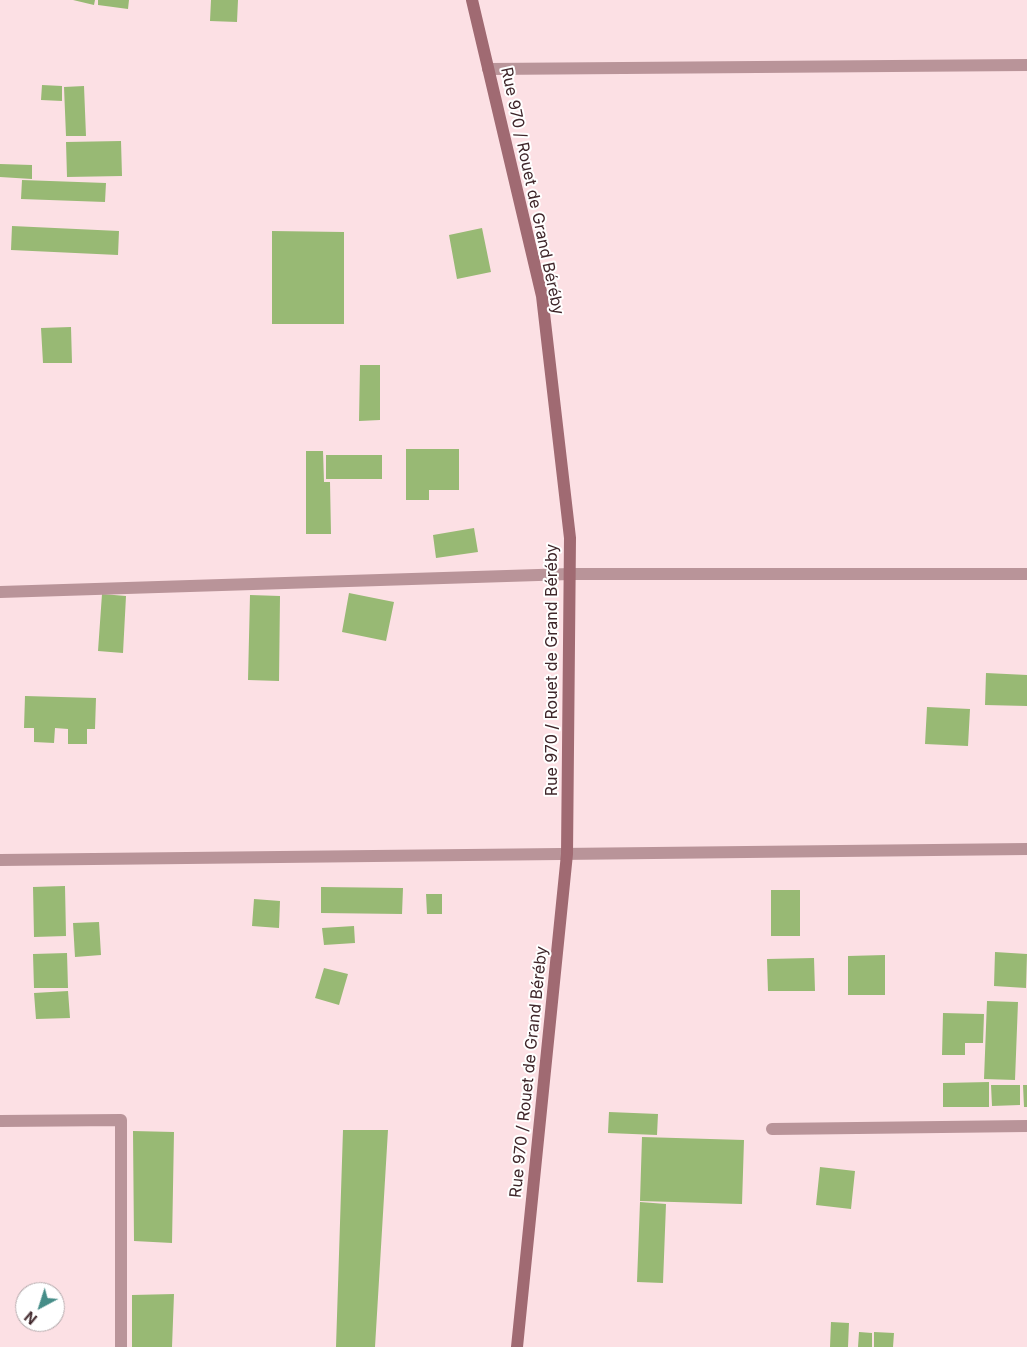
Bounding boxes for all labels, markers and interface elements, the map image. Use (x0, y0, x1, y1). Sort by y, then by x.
street label: Rue 970 / Rouet de Grand Béréby (496, 65, 568, 317)
street label: Rue 970 / Rouet de Grand Béréby (542, 544, 562, 796)
street label: Rue 970 / Rouet de Grand Béréby (506, 945, 552, 1199)
north arrow (15, 1282, 65, 1332)
text: N (21, 1308, 40, 1328)

